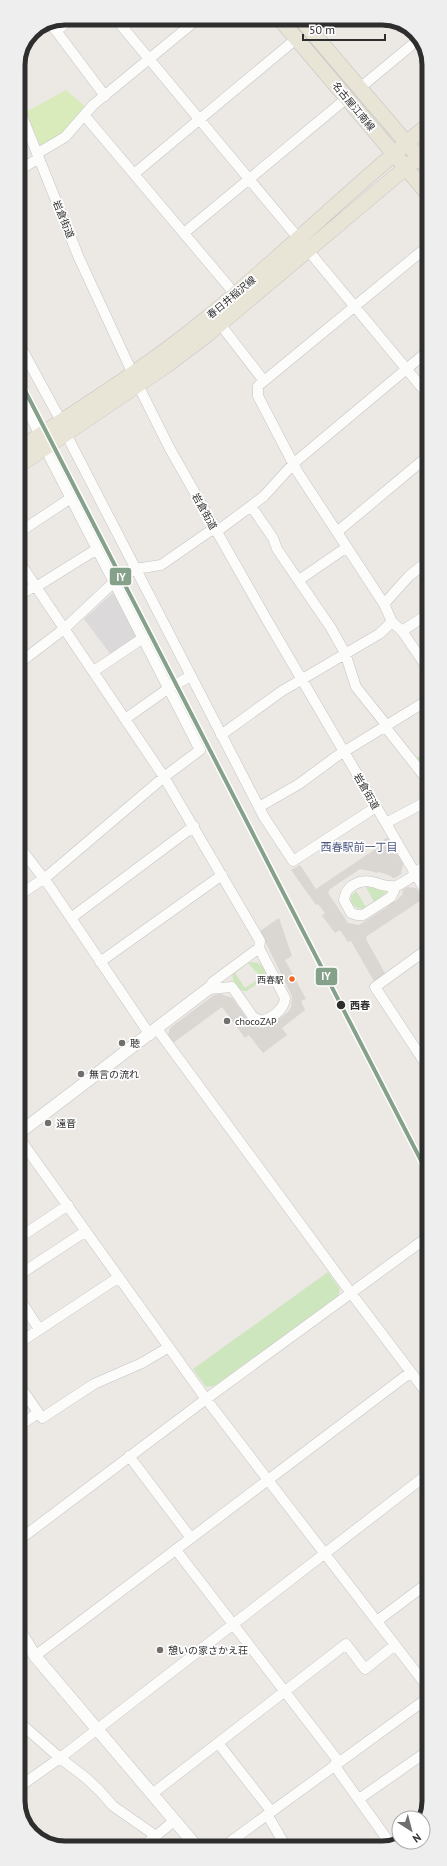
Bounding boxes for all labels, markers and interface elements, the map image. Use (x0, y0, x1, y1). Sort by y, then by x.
scale bar (303, 16, 385, 42)
text: 50 m (309, 22, 335, 37)
street label: 名古屋江南線 (329, 79, 378, 133)
street label: 岩倉街道 (50, 198, 77, 240)
street label: 春日井稲沢線 (204, 273, 258, 322)
street label: 岩倉街道 (189, 491, 220, 532)
line badge: IY (109, 567, 132, 586)
text: IY (116, 570, 126, 584)
street label: 岩倉街道 (351, 771, 382, 812)
district label: 西春駅前一丁目 (321, 840, 398, 854)
line badge: IY (315, 967, 338, 986)
text: IY (321, 969, 331, 983)
place label: 西春駅 (257, 974, 284, 985)
marker: 西春駅 (287, 974, 297, 984)
marker: 西春 (335, 999, 347, 1011)
place label: 西春 (350, 999, 371, 1012)
place label: chocoZAP (235, 1015, 277, 1028)
marker: chocoZAP (222, 1016, 232, 1026)
place label: 聴 (130, 1037, 140, 1050)
marker: 聴 (117, 1038, 127, 1048)
place label: 無言の流れ (89, 1068, 139, 1081)
marker: 無言の流れ (76, 1069, 86, 1079)
place label: 遠音 (56, 1117, 76, 1130)
marker: 遠音 (43, 1118, 53, 1128)
place label: 憩いの家さかえ荘 (168, 1644, 248, 1657)
marker: 憩いの家さかえ荘 (155, 1645, 165, 1655)
north arrow (391, 1810, 431, 1850)
text: N (410, 1830, 424, 1846)

